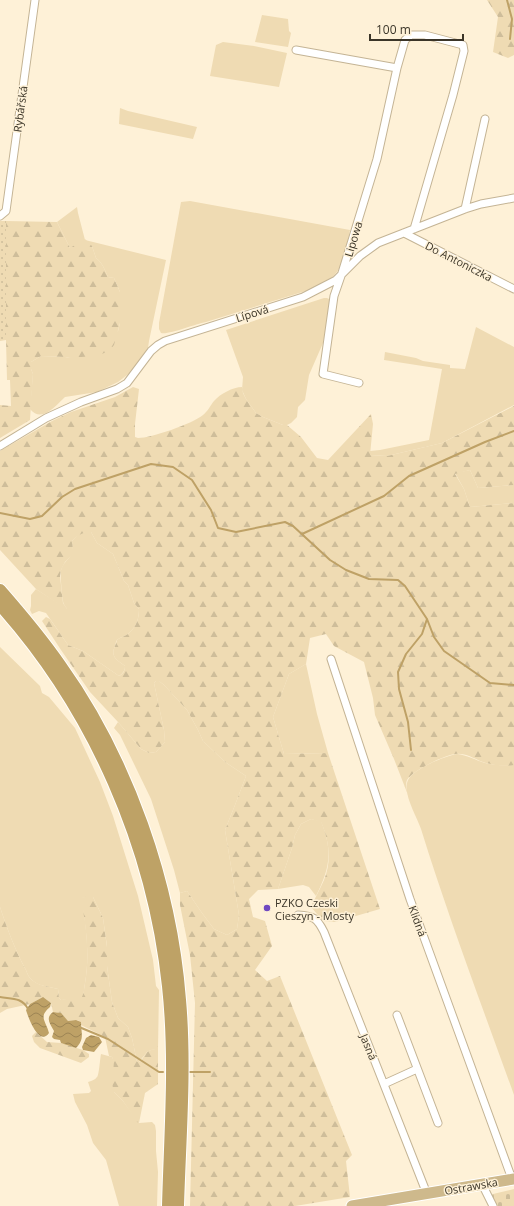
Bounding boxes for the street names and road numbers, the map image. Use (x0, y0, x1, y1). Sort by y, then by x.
street label: Rybářská (9, 85, 31, 133)
street label: Lipowa (340, 219, 366, 259)
street label: Do Antoniczka (423, 238, 495, 284)
street label: Lípová (234, 301, 270, 325)
street label: Klidná (405, 903, 431, 939)
street label: Jasná (357, 1031, 381, 1062)
street label: Ostrawska (443, 1174, 499, 1198)

